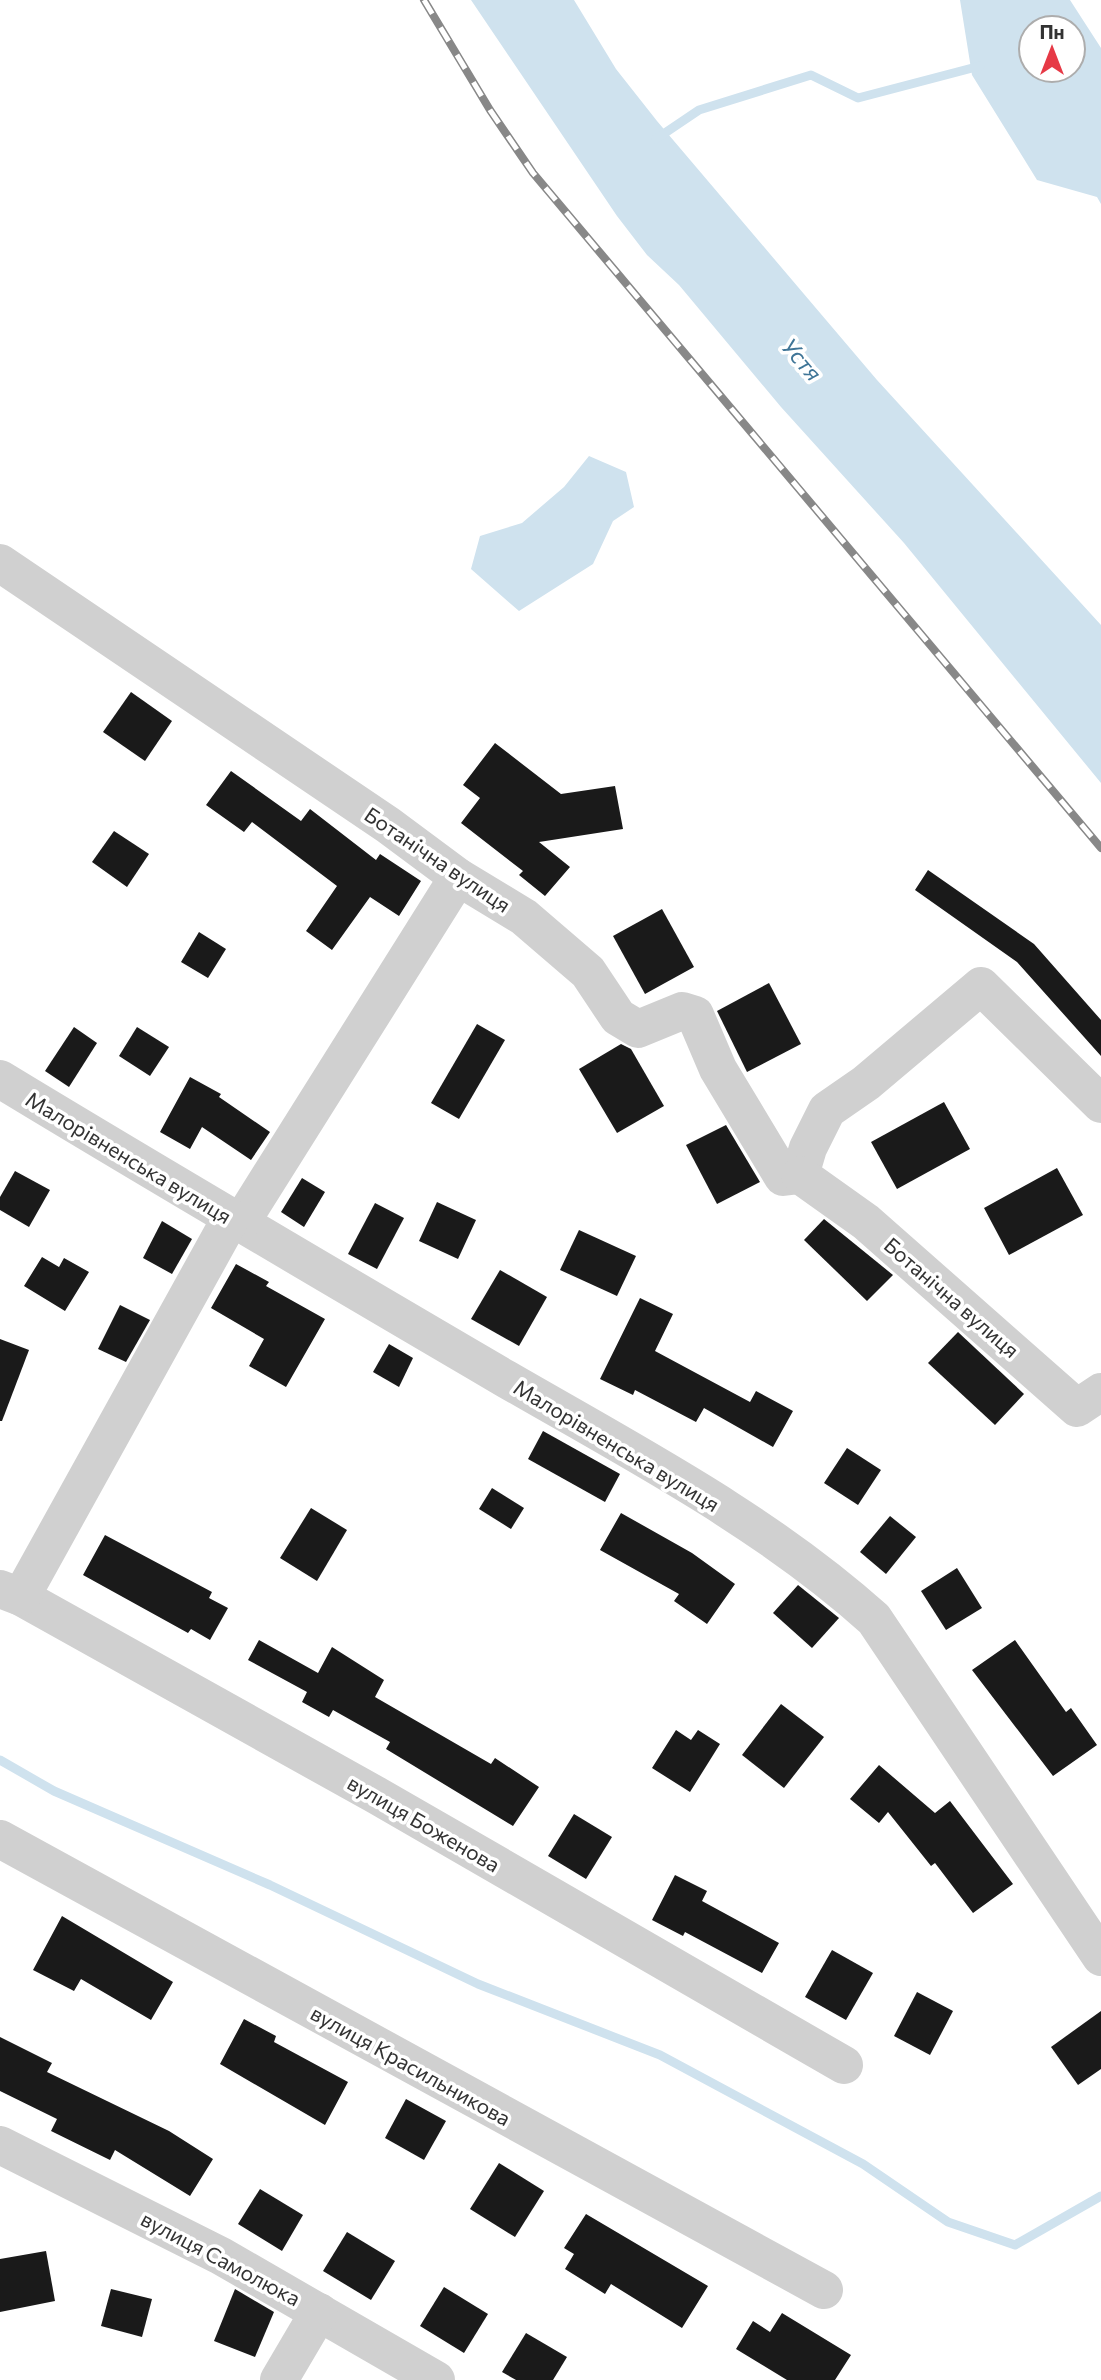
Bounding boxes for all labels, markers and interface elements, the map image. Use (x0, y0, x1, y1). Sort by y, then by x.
north arrow (1017, 14, 1087, 84)
text: Пн (1039, 20, 1065, 43)
water label: Устя (776, 332, 828, 386)
street label: Ботанічна вулиця (360, 801, 516, 917)
street label: Малорівненська вулиця (22, 1086, 236, 1228)
street label: Ботанічна вулиця (880, 1232, 1024, 1362)
street label: Малорівненська вулиця (510, 1374, 724, 1516)
street label: вулиця Боженова (343, 1769, 505, 1877)
street label: вулиця Красильникова (307, 2000, 515, 2130)
street label: вулиця Самолюка (137, 2205, 305, 2311)

